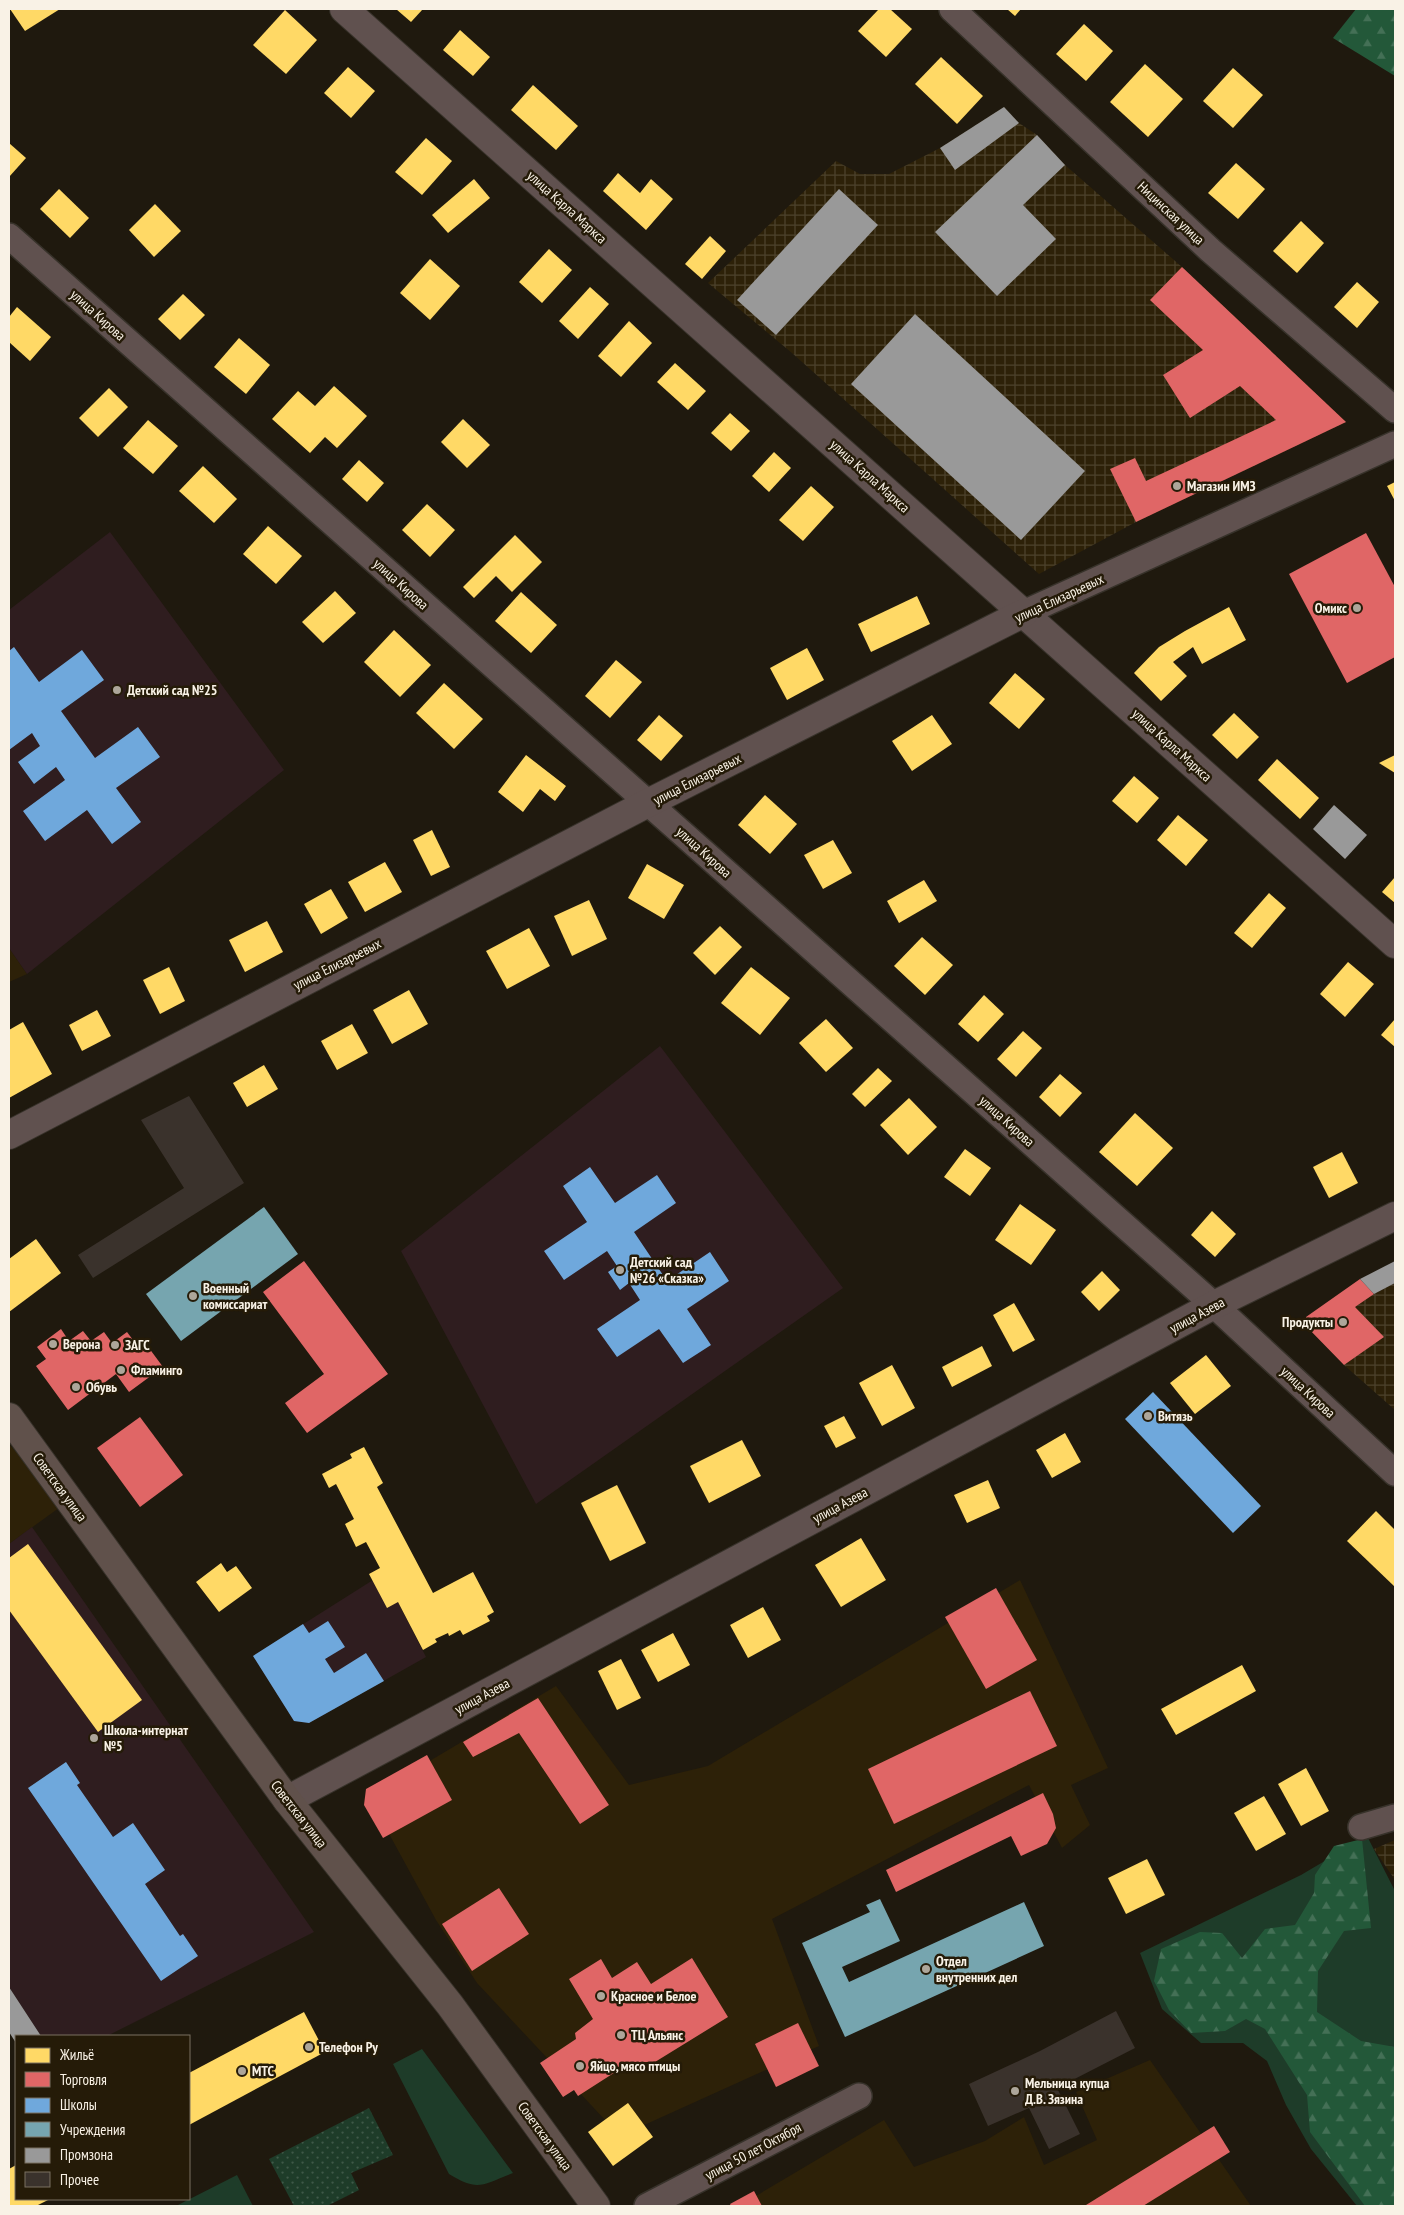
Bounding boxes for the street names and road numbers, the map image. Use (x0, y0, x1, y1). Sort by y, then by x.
street label: улица Карла Маркса (523, 167, 611, 247)
street label: Ницинская улица (1134, 177, 1208, 249)
street label: улица Кирова (67, 286, 129, 344)
street label: улица Карла Маркса (826, 436, 914, 516)
street label: улица Кирова (370, 555, 432, 613)
street label: улица Елизарьевых (1012, 569, 1107, 626)
street label: улица Карла Маркса (1128, 705, 1216, 785)
street label: улица Елизарьевых (650, 749, 744, 809)
street label: улица Кирова (673, 823, 735, 881)
street label: улица Елизарьевых (290, 934, 384, 994)
street label: улица Кирова (976, 1092, 1038, 1150)
street label: улица Азева (1166, 1293, 1228, 1337)
street label: улица Кирова (1277, 1362, 1339, 1422)
street label: Советская улица (29, 1449, 91, 1525)
street label: улица Азева (809, 1483, 871, 1527)
street label: улица Азева (451, 1674, 513, 1718)
street label: Советская улица (267, 1777, 331, 1851)
street label: Советская улица (514, 2098, 576, 2174)
street label: улица 50 лет Октября (702, 2118, 804, 2184)

